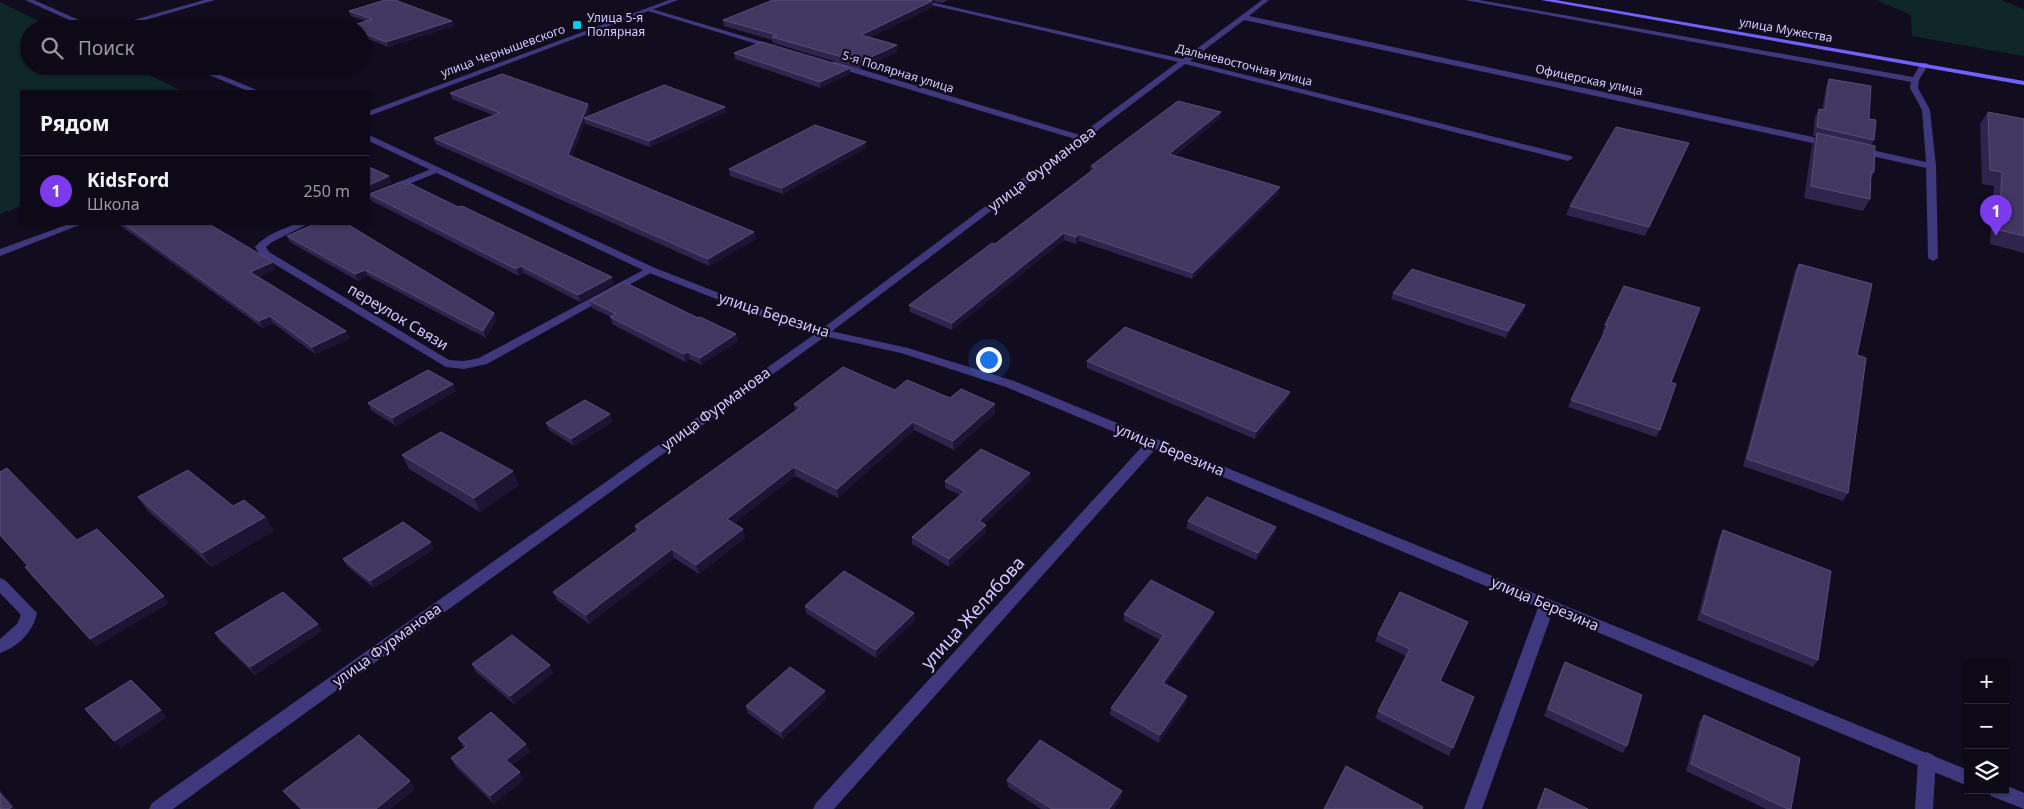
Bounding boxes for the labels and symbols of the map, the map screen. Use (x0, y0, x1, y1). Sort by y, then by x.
place label: Улица 5-я Полярная (587, 9, 645, 40)
street label: улица Мужества (1738, 13, 1834, 46)
marker: Улица 5-я Полярная (571, 19, 583, 31)
street label: улица Чернышевского (438, 20, 567, 81)
street label: Дальневосточная улица (1174, 39, 1314, 90)
street label: 5-я Полярная улица (840, 46, 956, 97)
street label: Офицерская улица (1534, 60, 1644, 99)
street label: улица Фурманова (983, 121, 1099, 215)
pin: 1 (1980, 195, 2012, 236)
street label: переулок Связи (344, 278, 453, 354)
street label: улица Березина (716, 287, 832, 341)
your location (976, 347, 1002, 373)
street label: улица Фурманова (657, 362, 774, 455)
street label: улица Березина (1113, 418, 1228, 480)
street label: улица Желябова (915, 551, 1029, 674)
street label: улица Березина (1488, 571, 1602, 635)
street label: улица Фурманова (328, 598, 445, 691)

